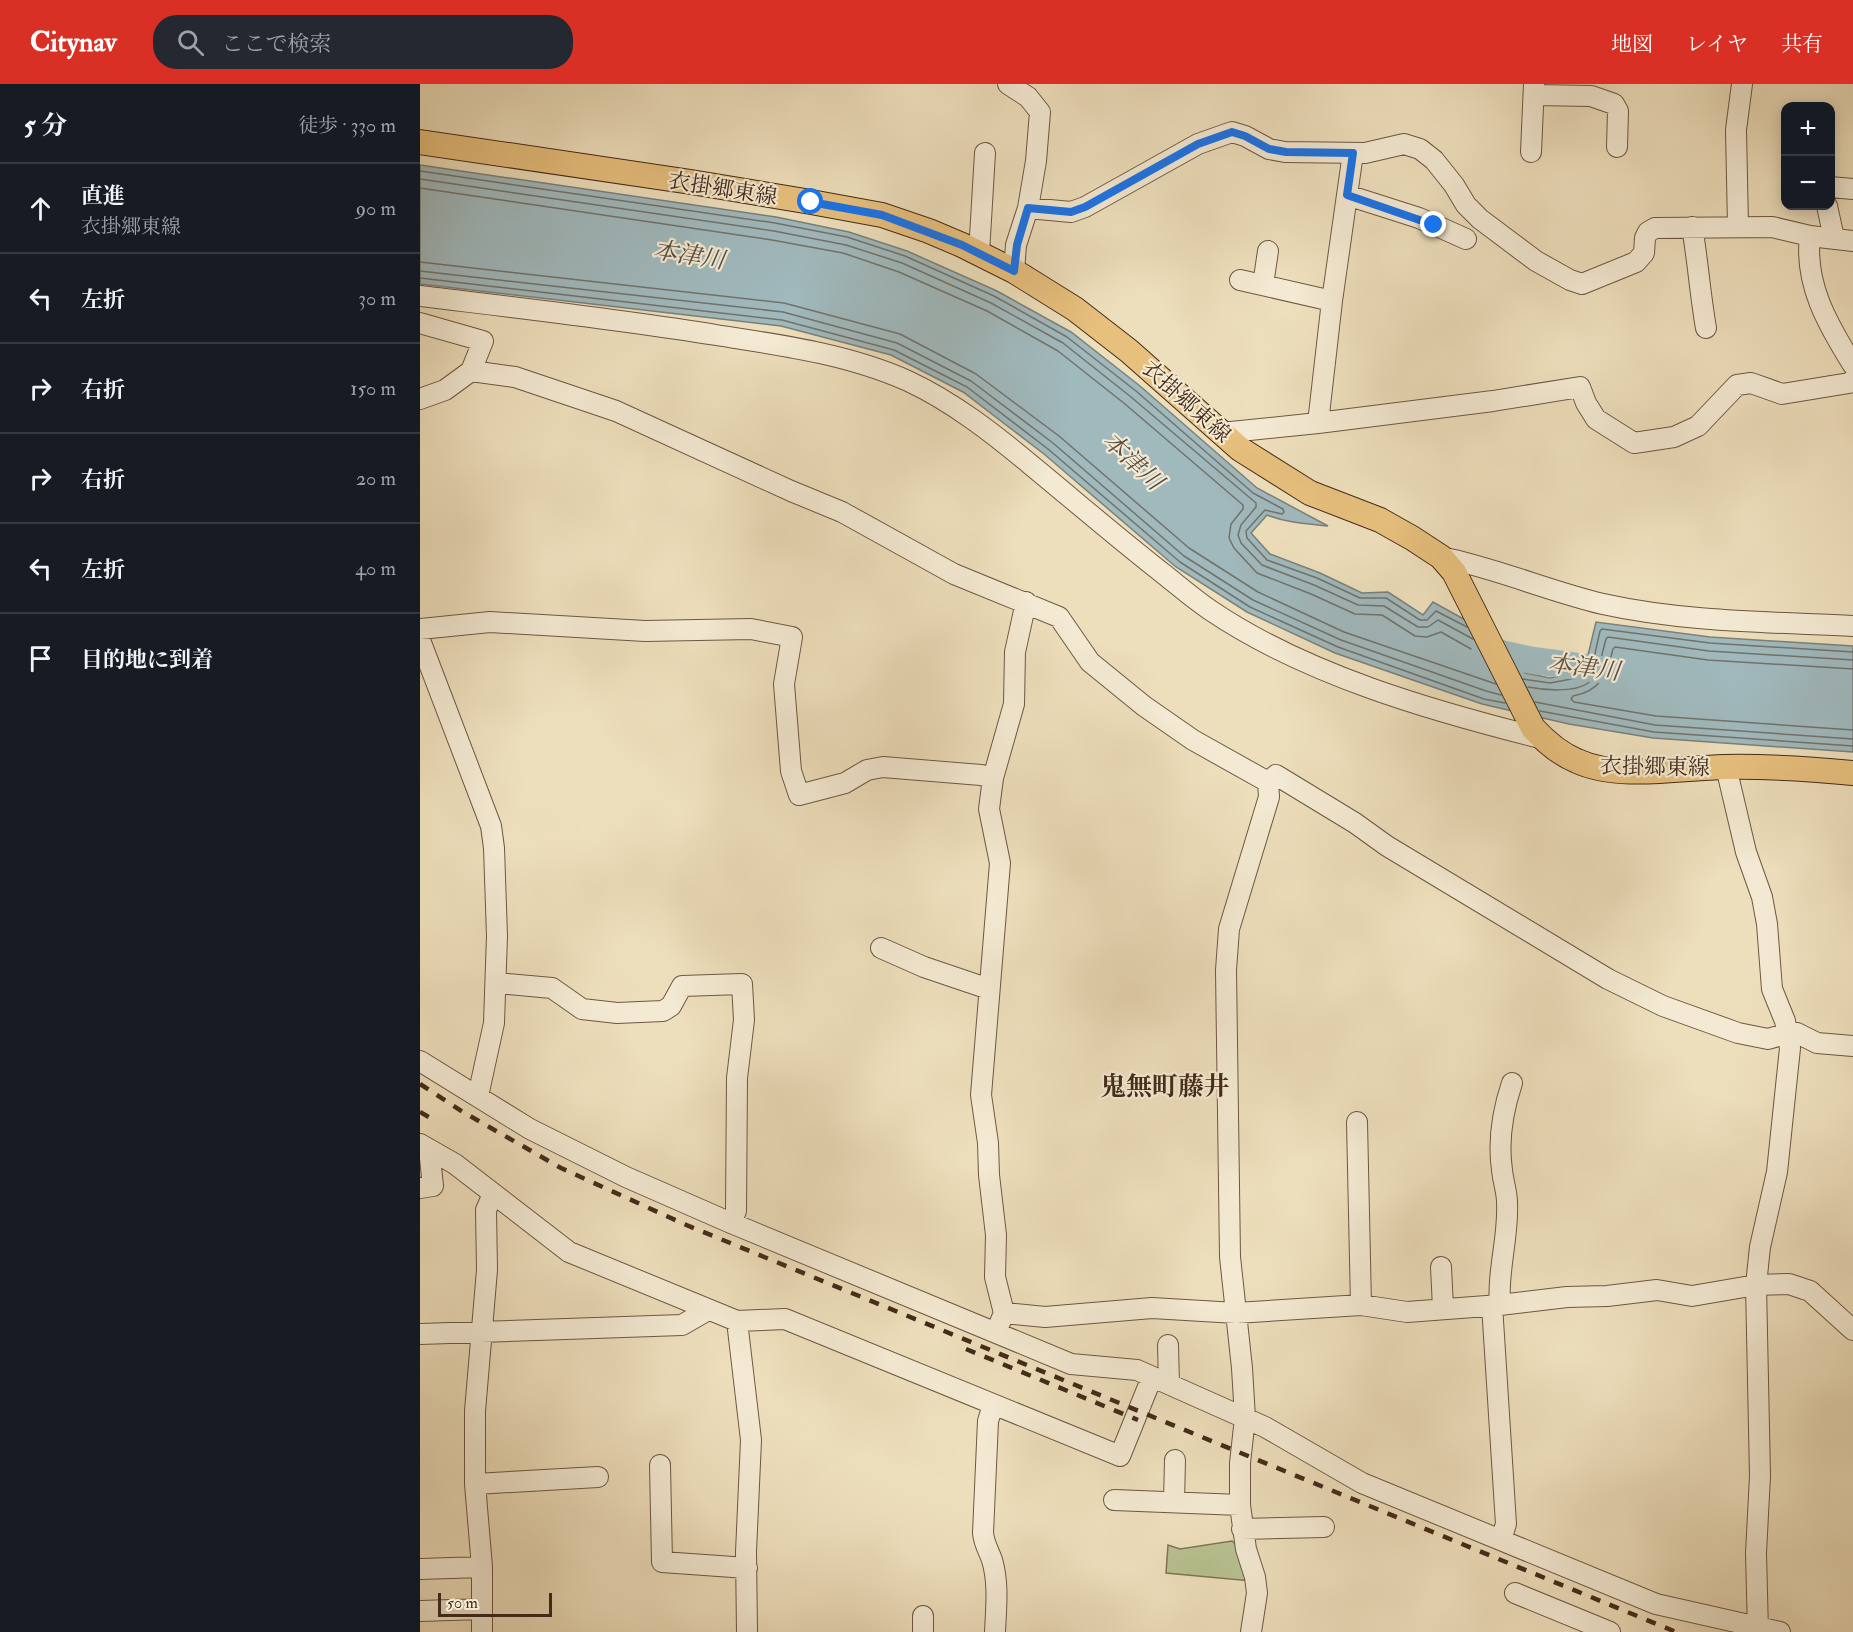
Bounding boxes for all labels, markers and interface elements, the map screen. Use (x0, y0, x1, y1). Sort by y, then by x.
search box (153, 15, 573, 69)
text: Citynav (30, 25, 117, 60)
icon: search (174, 26, 207, 59)
text: ここで検索 (222, 30, 332, 58)
text: 地図 (1611, 31, 1653, 58)
text: レイヤ (1686, 31, 1748, 58)
text: 共有 (1781, 31, 1823, 58)
map controls (1781, 102, 1835, 210)
button: + (1781, 102, 1835, 156)
text: 5 分 (24, 110, 67, 142)
text: 徒歩 · 330 m (298, 113, 396, 138)
button: − (1781, 156, 1835, 210)
street label: 衣掛郷東線 (666, 167, 779, 211)
text: 直進 (81, 182, 125, 210)
route start (797, 188, 823, 214)
icon: ahead (24, 192, 57, 225)
text: 90 m (356, 196, 396, 221)
route end (1420, 211, 1446, 237)
text: 衣掛郷東線 (81, 214, 181, 239)
water label: 本津川 (651, 235, 730, 277)
icon: left (24, 282, 57, 315)
text: 左折 (81, 286, 125, 314)
text: 30 m (358, 286, 396, 311)
street label: 衣掛郷東線 (1136, 355, 1237, 449)
icon: right (24, 372, 57, 405)
text: 右折 (81, 376, 125, 404)
text: 150 m (350, 376, 396, 401)
water label: 本津川 (1096, 425, 1172, 499)
icon: right (24, 462, 57, 495)
text: 右折 (81, 466, 125, 494)
text: 20 m (356, 466, 396, 491)
icon: left (24, 552, 57, 585)
text: 左折 (81, 556, 125, 584)
text: 40 m (355, 556, 396, 581)
icon: arrive (24, 642, 57, 675)
text: 目的地に到着 (81, 646, 213, 674)
water label: 本津川 (1546, 648, 1625, 688)
street label: 衣掛郷東線 (1600, 752, 1710, 782)
district label: 鬼無町藤井 (1100, 1071, 1230, 1103)
scale bar (438, 1590, 552, 1618)
text: 50 m (447, 1593, 478, 1613)

